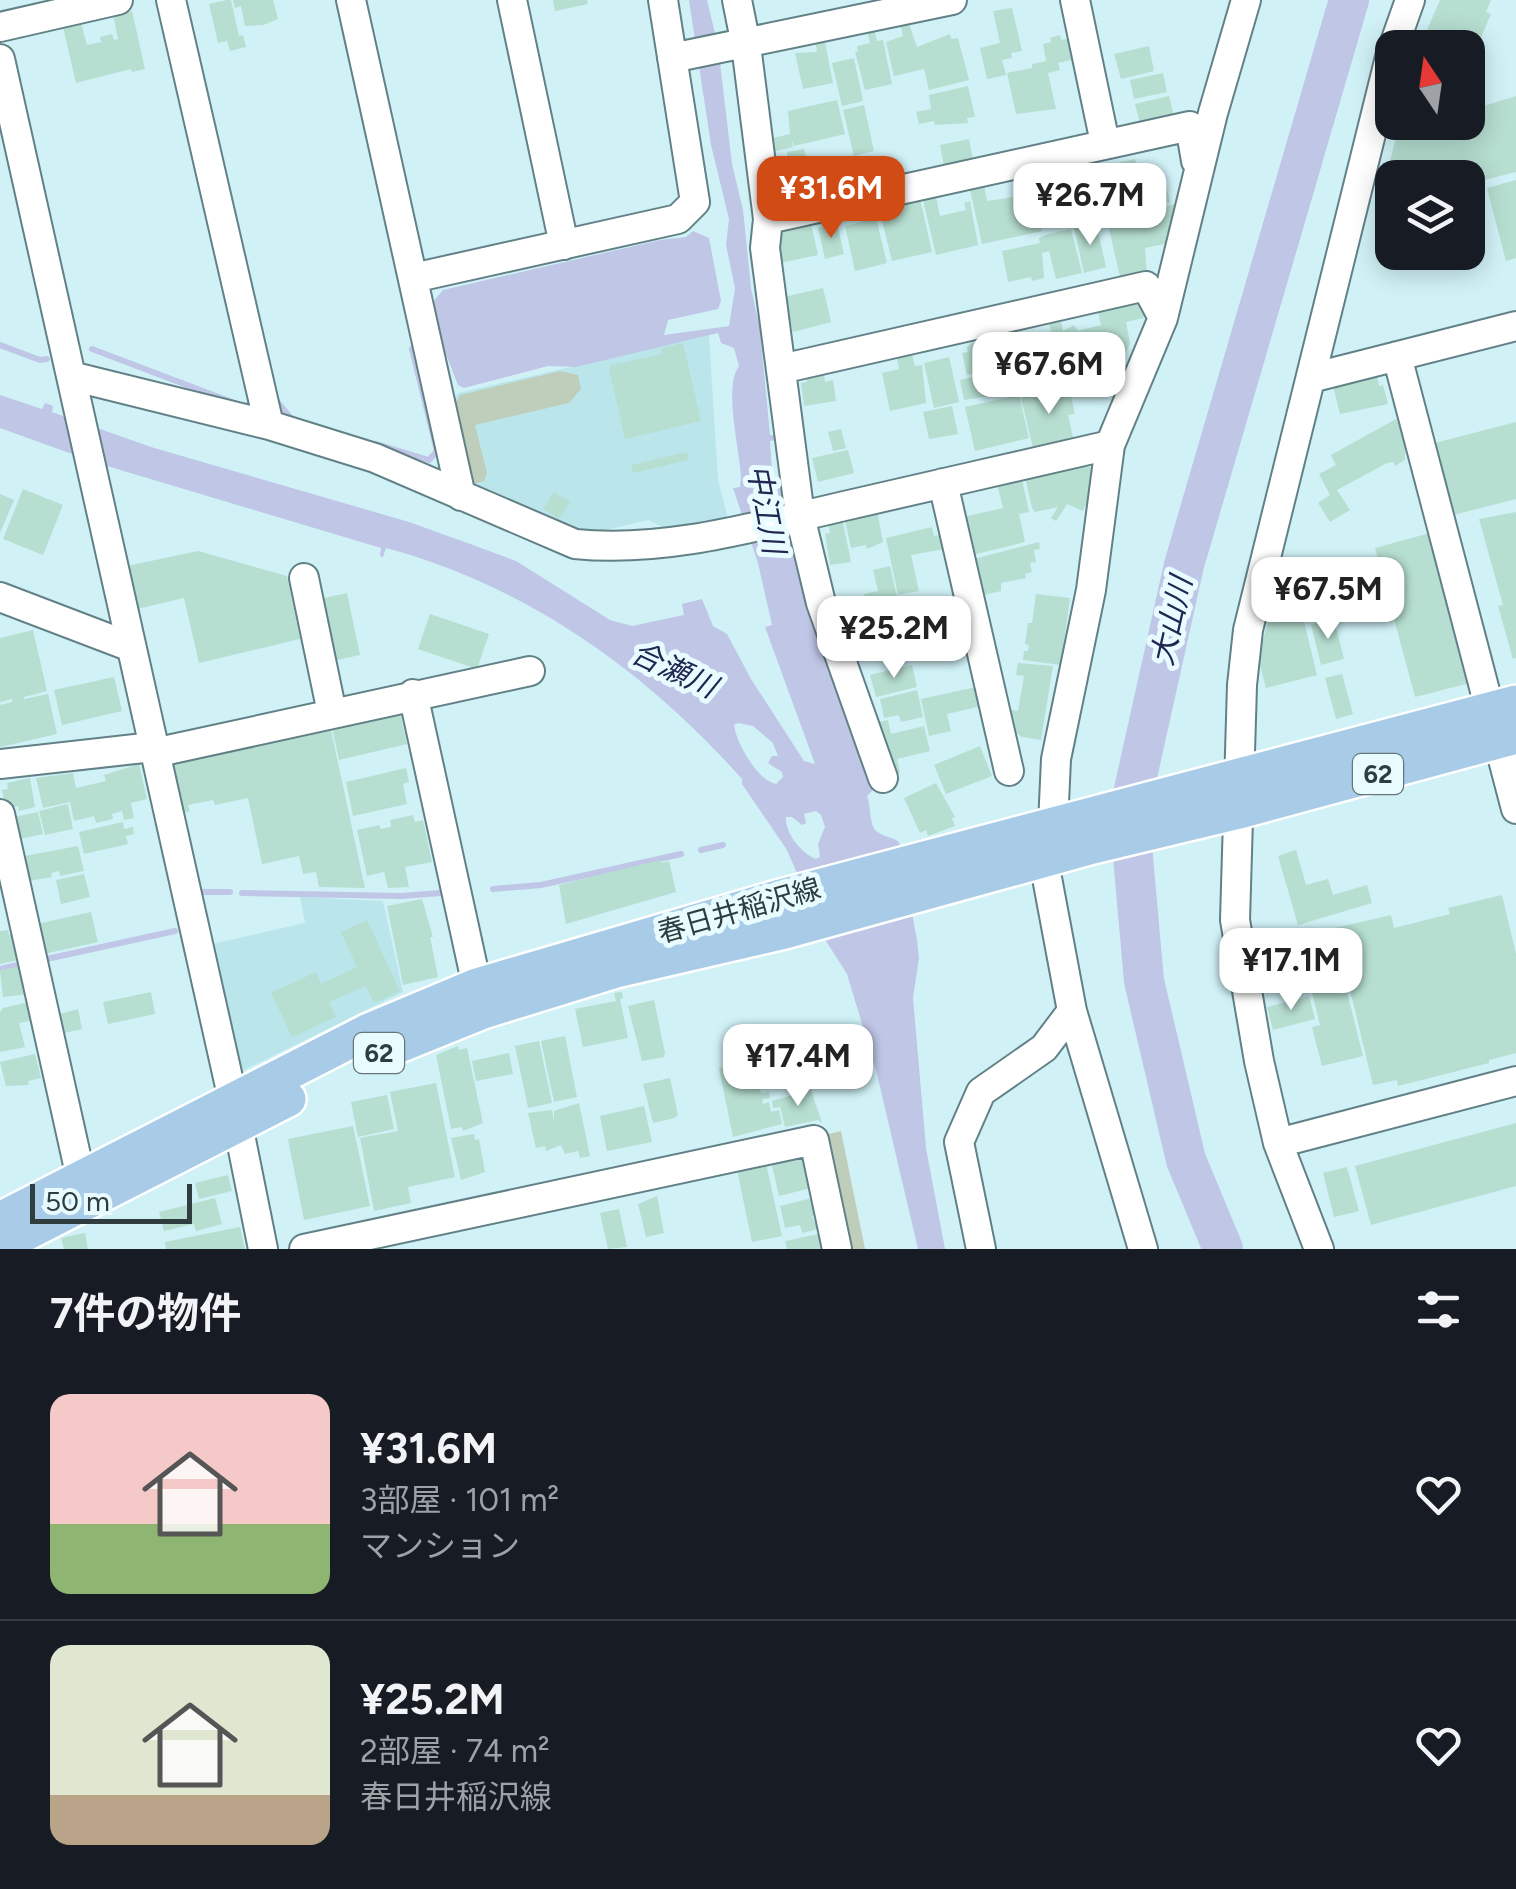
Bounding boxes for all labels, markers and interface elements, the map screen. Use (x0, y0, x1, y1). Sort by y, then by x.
north arrow (1375, 30, 1485, 140)
map controls (1375, 30, 1485, 270)
pin: ¥31.6M (750, 156, 912, 241)
button: layers (1375, 160, 1485, 270)
pin: ¥26.7M (1009, 163, 1171, 248)
text: ¥31.6M (779, 169, 883, 207)
text: ¥26.7M (1035, 176, 1145, 214)
pin: ¥67.6M (968, 332, 1130, 417)
text: ¥67.6M (994, 345, 1104, 383)
water label: 中江川 (740, 461, 794, 560)
pin: ¥67.5M (1247, 557, 1409, 642)
water label: 大山川 (1143, 570, 1200, 669)
text: ¥67.5M (1273, 570, 1383, 608)
pin: ¥25.2M (813, 596, 975, 681)
text: ¥25.2M (839, 609, 949, 647)
water label: 合瀬川 (626, 634, 726, 707)
road number: 62 (1353, 754, 1403, 794)
street label: 春日井稲沢線 (654, 871, 824, 949)
pin: ¥17.1M (1210, 928, 1372, 1013)
text: ¥17.1M (1241, 941, 1341, 979)
pin: ¥17.4M (717, 1024, 879, 1109)
road number: 62 (354, 1033, 404, 1073)
text: ¥17.4M (745, 1037, 851, 1075)
scale bar (30, 1179, 192, 1224)
text: 50 m (45, 1184, 110, 1218)
icon: filters (1411, 1282, 1466, 1337)
text: 7件の物件 (50, 1288, 241, 1339)
text: ¥31.6M (360, 1423, 497, 1474)
icon: home (130, 1434, 250, 1554)
icon: heart (1411, 1467, 1466, 1522)
text: 3部屋 · 101 m² (360, 1481, 559, 1519)
text: マンション (360, 1527, 520, 1565)
text: ¥25.2M (360, 1674, 504, 1725)
icon: home (130, 1685, 250, 1805)
icon: heart (1411, 1718, 1466, 1773)
text: 2部屋 · 74 m² (360, 1732, 550, 1770)
text: 春日井稲沢線 (360, 1778, 552, 1816)

